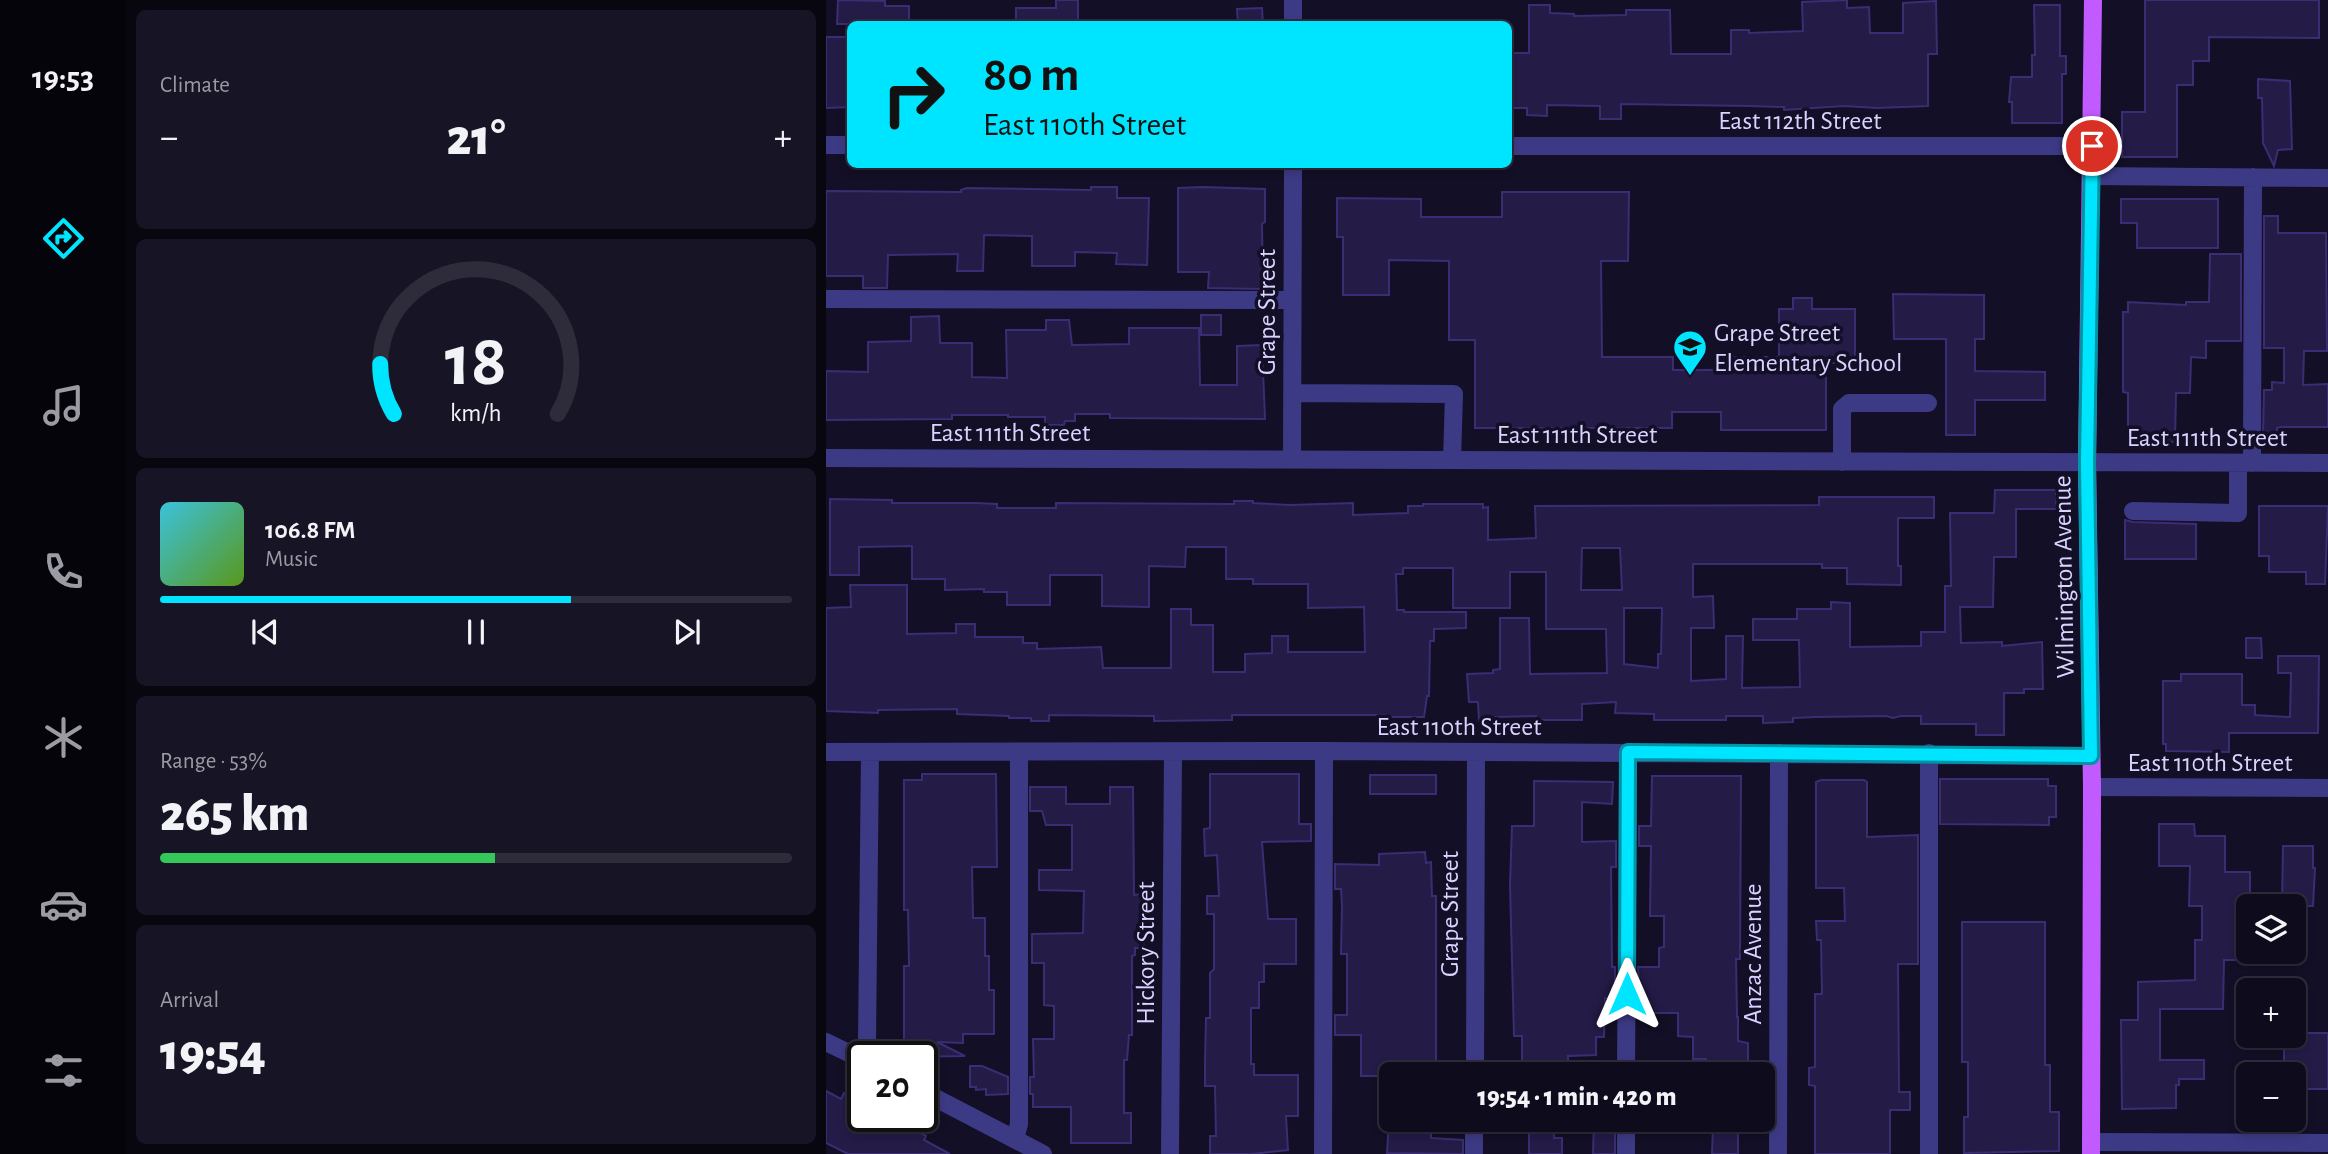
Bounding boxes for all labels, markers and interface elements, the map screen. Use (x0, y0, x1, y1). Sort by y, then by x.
icon: right (868, 49, 959, 140)
text: 80 m (983, 51, 1080, 100)
text: 19:53 (32, 62, 94, 94)
text: Climate (160, 74, 230, 97)
street label: East 112th Street (1718, 108, 1882, 134)
text: East 110th Street (983, 109, 1186, 141)
text: 21° (446, 112, 506, 164)
pin (2062, 116, 2122, 176)
text: − (160, 119, 178, 157)
text: + (774, 119, 792, 157)
icon: arrive (2073, 127, 2111, 165)
icon: directions (39, 214, 88, 263)
street label: Grape Street (1254, 249, 1280, 375)
place label: Grape Street Elementary School (1714, 320, 1903, 376)
text: 18 (445, 327, 507, 400)
school or university icon: Grape Street Elementary School (1671, 328, 1709, 377)
icon: music (39, 381, 88, 430)
text: km/h (450, 401, 502, 426)
street label: East 111th Street (930, 420, 1090, 446)
street label: East 111th Street (1497, 422, 1657, 448)
street label: East 111th Street (2127, 425, 2287, 451)
street label: Wilmington Avenue (2049, 475, 2079, 679)
text: 106.8 FM (265, 517, 355, 543)
icon: phone (39, 547, 88, 596)
text: Music (265, 548, 317, 571)
icon: previous (246, 613, 284, 651)
icon: pause (457, 613, 495, 651)
icon: next (668, 613, 706, 651)
icon: climate (39, 713, 88, 762)
street label: East 110th Street (1376, 714, 1542, 740)
text: Range · 53% (160, 750, 267, 773)
street label: East 110th Street (2127, 750, 2293, 776)
text: 265 km (160, 788, 309, 840)
street label: Grape Street (1437, 851, 1463, 977)
icon: car (39, 880, 88, 929)
street label: Hickory Street (1133, 881, 1159, 1025)
street label: Anzac Avenue (1740, 884, 1766, 1024)
map controls (2236, 894, 2306, 1132)
button: layers (2236, 894, 2306, 964)
position arrow (1590, 957, 1664, 1031)
button: + (2236, 978, 2306, 1048)
text: Arrival (160, 989, 219, 1012)
text: 19:54 (160, 1027, 266, 1079)
speed limit sign: 20 (847, 1041, 938, 1132)
icon: filters (39, 1046, 88, 1095)
button: − (2236, 1062, 2306, 1132)
text: 19:54 · 1 min · 420 m (1477, 1084, 1677, 1110)

